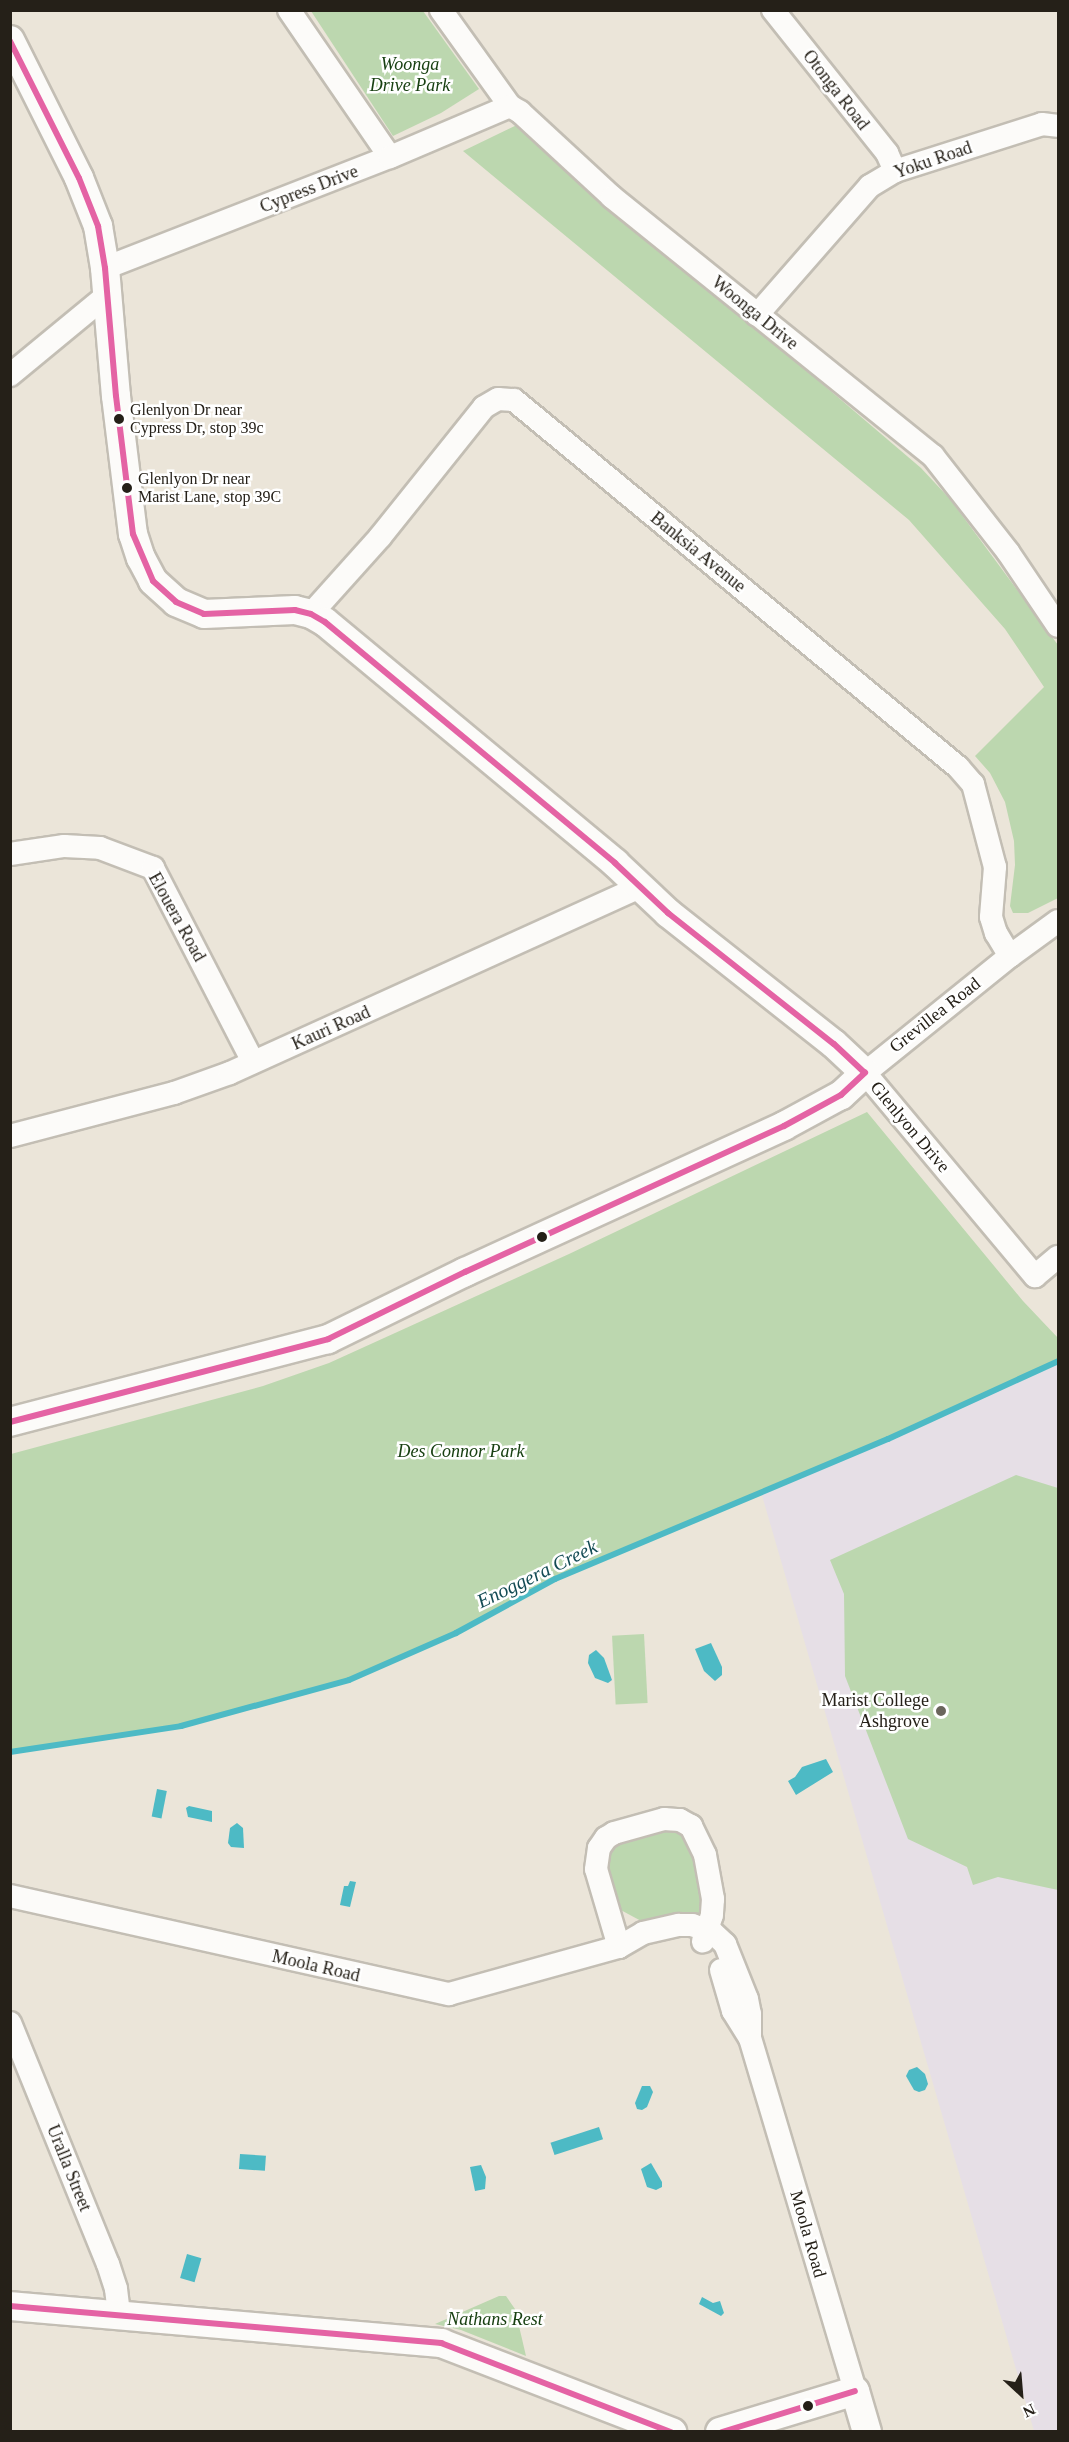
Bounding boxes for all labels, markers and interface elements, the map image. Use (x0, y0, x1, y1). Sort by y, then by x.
street label: Otonga Road (798, 46, 874, 134)
park label: Woonga Drive Park (370, 54, 450, 97)
street label: Yoku Road (891, 137, 975, 183)
street label: Cypress Drive (257, 160, 361, 218)
street label: Woonga Drive (707, 272, 803, 354)
place label: Glenlyon Dr near Cypress Dr, stop 39c (130, 400, 264, 438)
marker: Glenlyon Dr near Cypress Dr, stop 39c (113, 413, 125, 425)
place label: Glenlyon Dr near Marist Lane, stop 39C (138, 469, 281, 507)
marker: Glenlyon Dr near Marist Lane, stop 39C (121, 482, 133, 494)
street label: Banksia Avenue (646, 507, 750, 597)
street label: Elouera Road (144, 869, 210, 965)
street label: Grevillea Road (885, 973, 985, 1057)
street label: Kauri Road (288, 1001, 374, 1055)
street label: Glenlyon Drive (866, 1077, 954, 1177)
unlabelled marker (536, 1231, 548, 1243)
park label: Des Connor Park (398, 1440, 524, 1462)
water label: Enoggera Creek (473, 1535, 601, 1613)
place label: Marist College Ashgrove (822, 1690, 929, 1732)
marker: Marist College Ashgrove (934, 1704, 948, 1718)
street label: Moola Road (270, 1945, 362, 1987)
street label: Uralla Street (42, 2122, 96, 2214)
street label: Moola Road (785, 2188, 831, 2280)
park label: Nathans Rest (447, 2308, 543, 2330)
north arrow (991, 2364, 1051, 2424)
unlabelled marker (802, 2400, 814, 2412)
text: N (1020, 2400, 1038, 2421)

